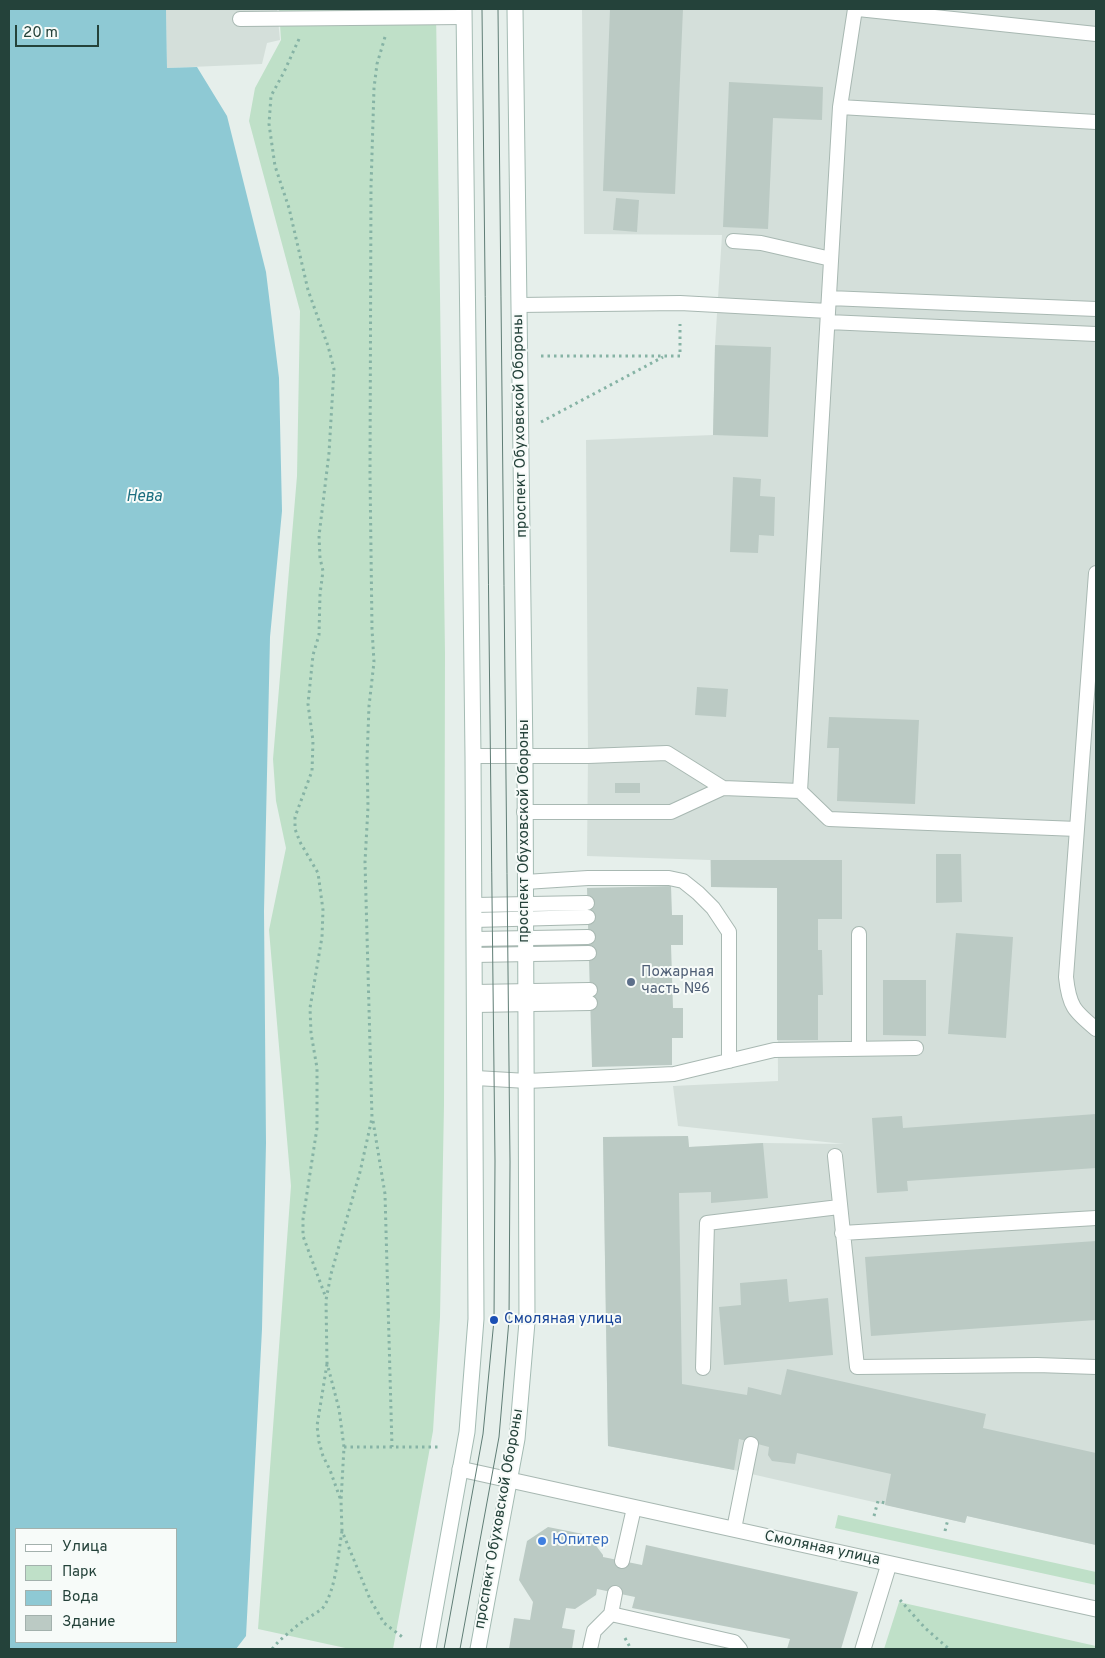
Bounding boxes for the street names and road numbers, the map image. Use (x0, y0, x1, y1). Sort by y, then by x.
street label: проспект Обуховской Обороны (510, 314, 532, 538)
street label: проспект Обуховской Обороны (516, 719, 534, 943)
street label: проспект Обуховской Обороны (472, 1407, 528, 1631)
street label: Смоляная улица (762, 1528, 882, 1570)

